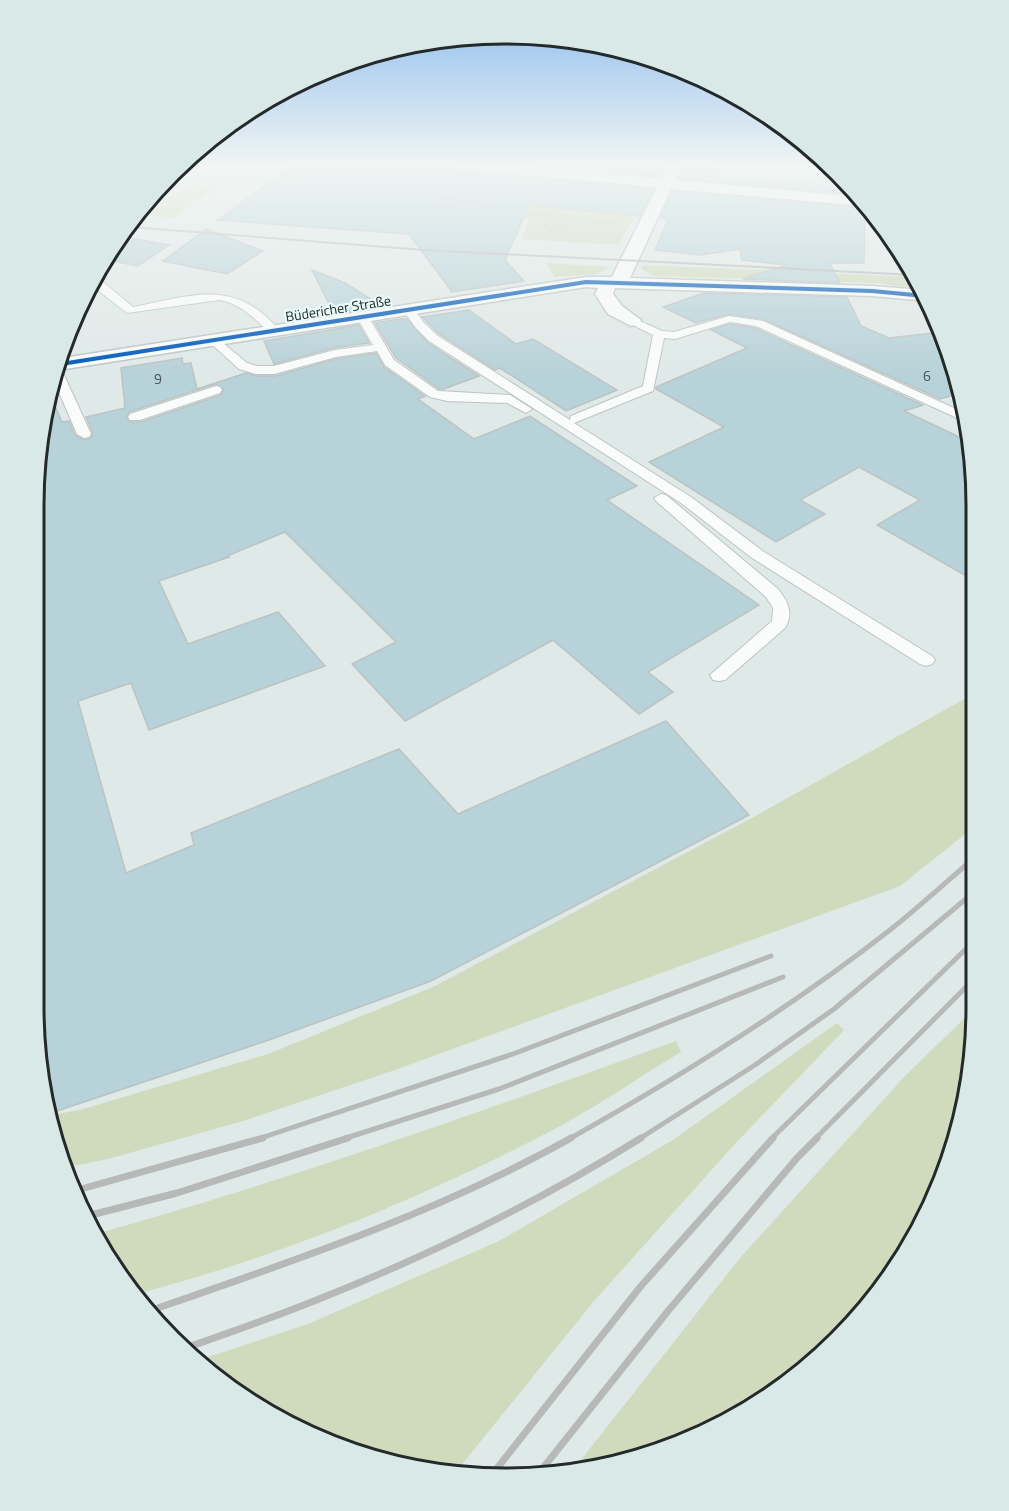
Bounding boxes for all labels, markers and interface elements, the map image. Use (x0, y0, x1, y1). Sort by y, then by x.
street label: Büdericher Straße (284, 289, 392, 327)
house number: 6 (923, 365, 931, 386)
house number: 9 (154, 368, 162, 389)

